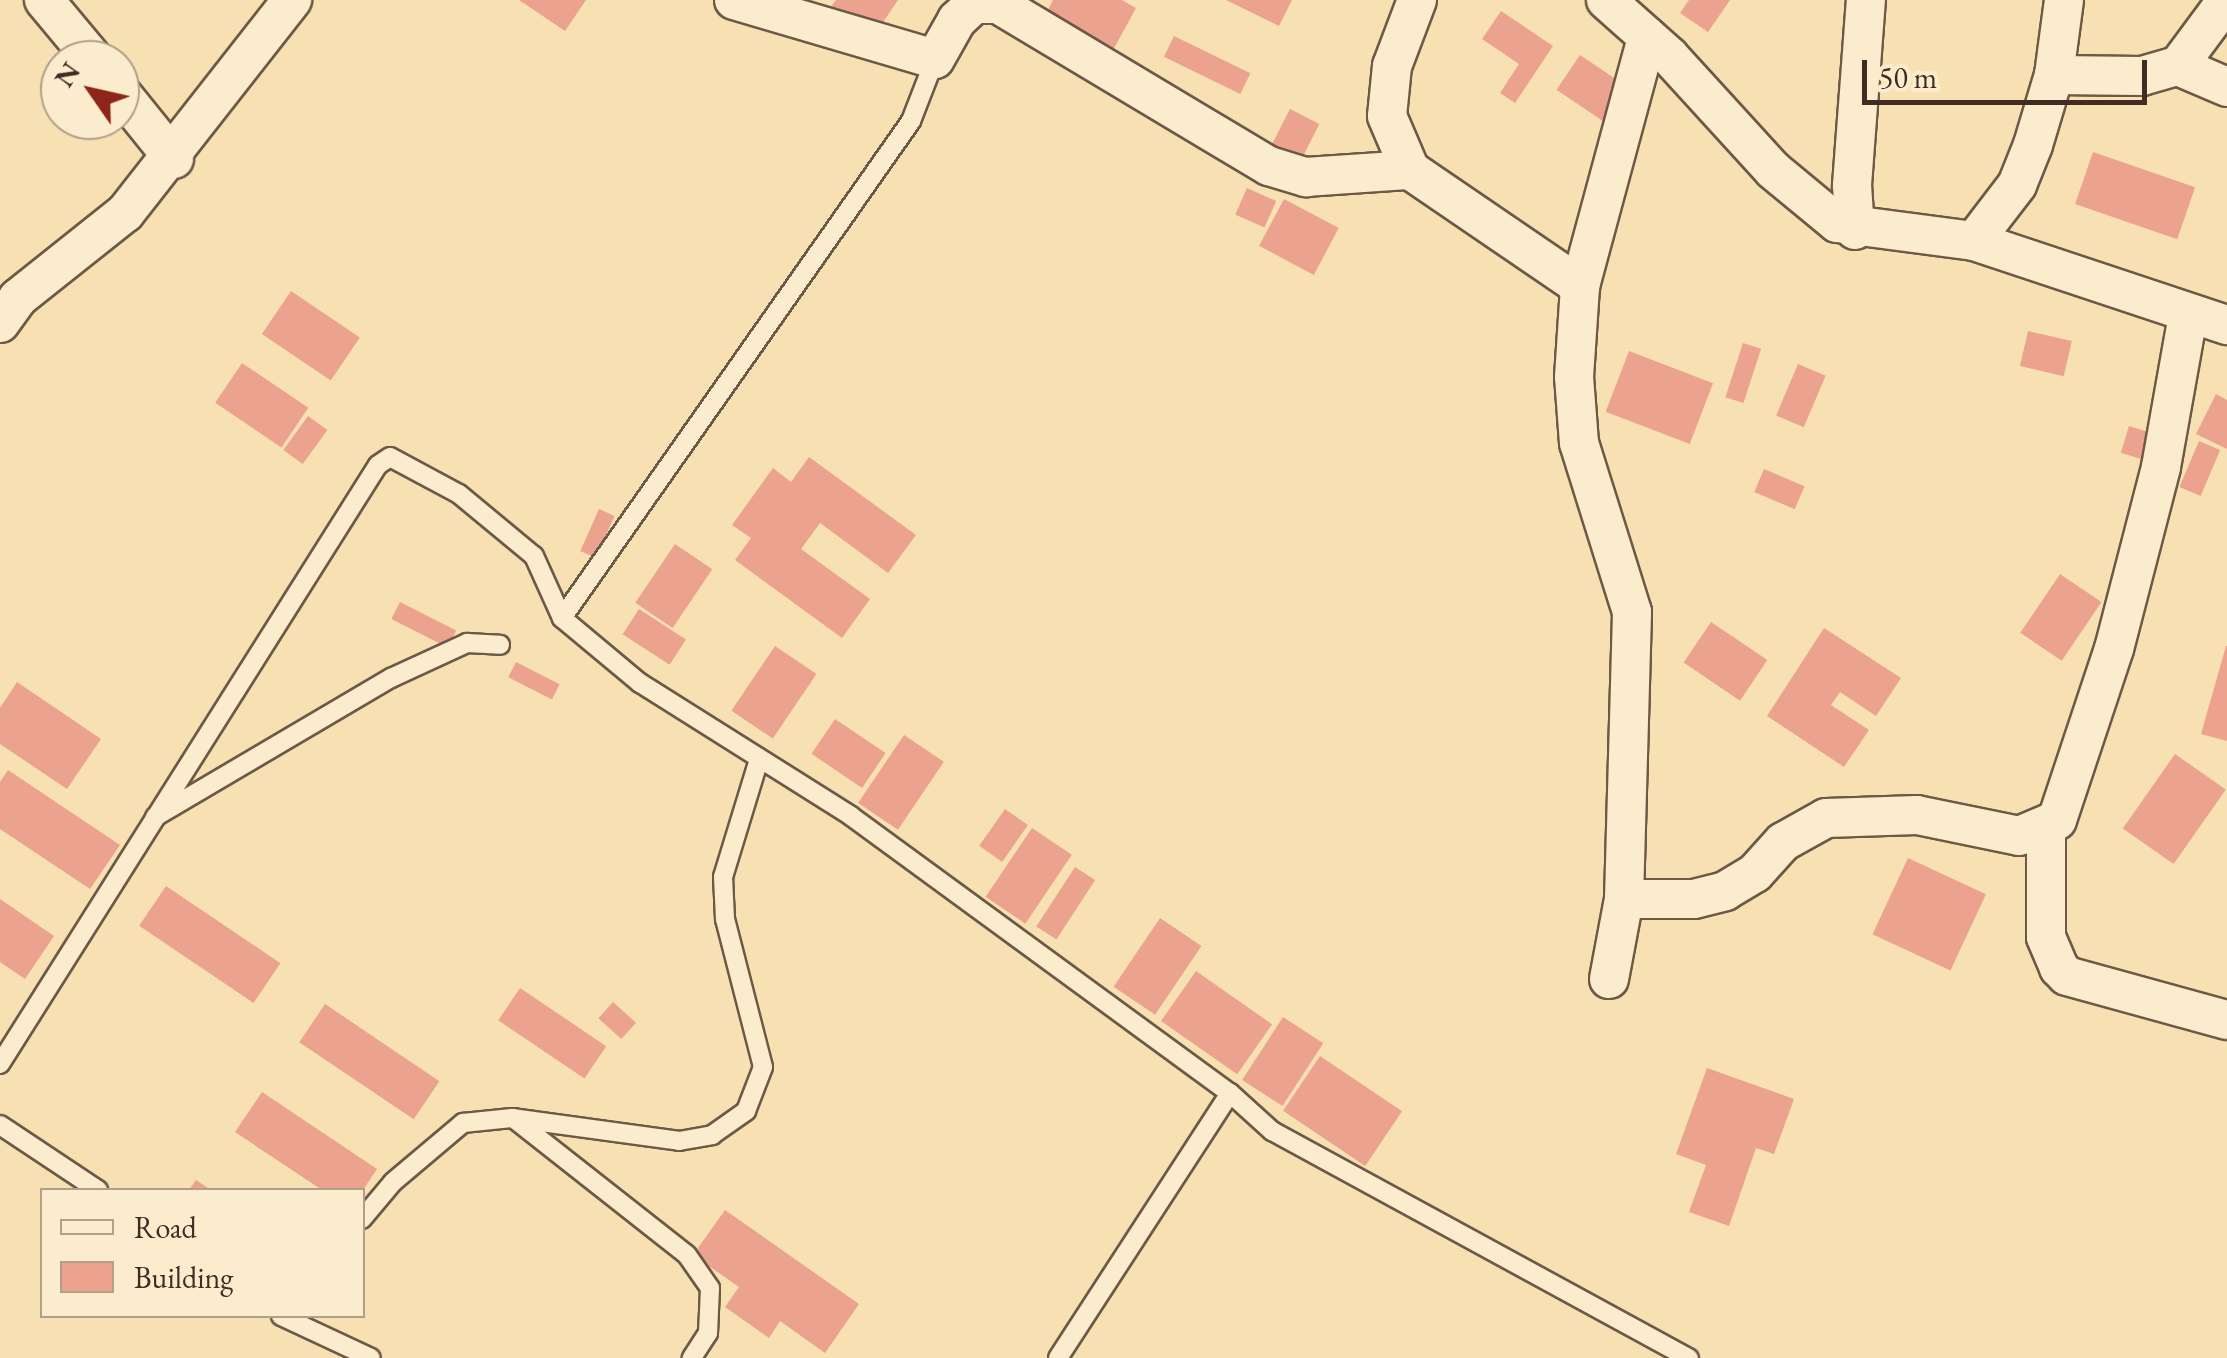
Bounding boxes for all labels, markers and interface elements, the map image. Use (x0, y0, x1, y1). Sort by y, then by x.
north arrow (40, 40, 140, 140)
scale bar (1867, 40, 2152, 102)
text: N (46, 55, 88, 94)
text: 50 m (1879, 58, 1937, 97)
legend (40, 1188, 365, 1318)
text: Road (134, 1208, 197, 1247)
text: Building (134, 1258, 233, 1297)

